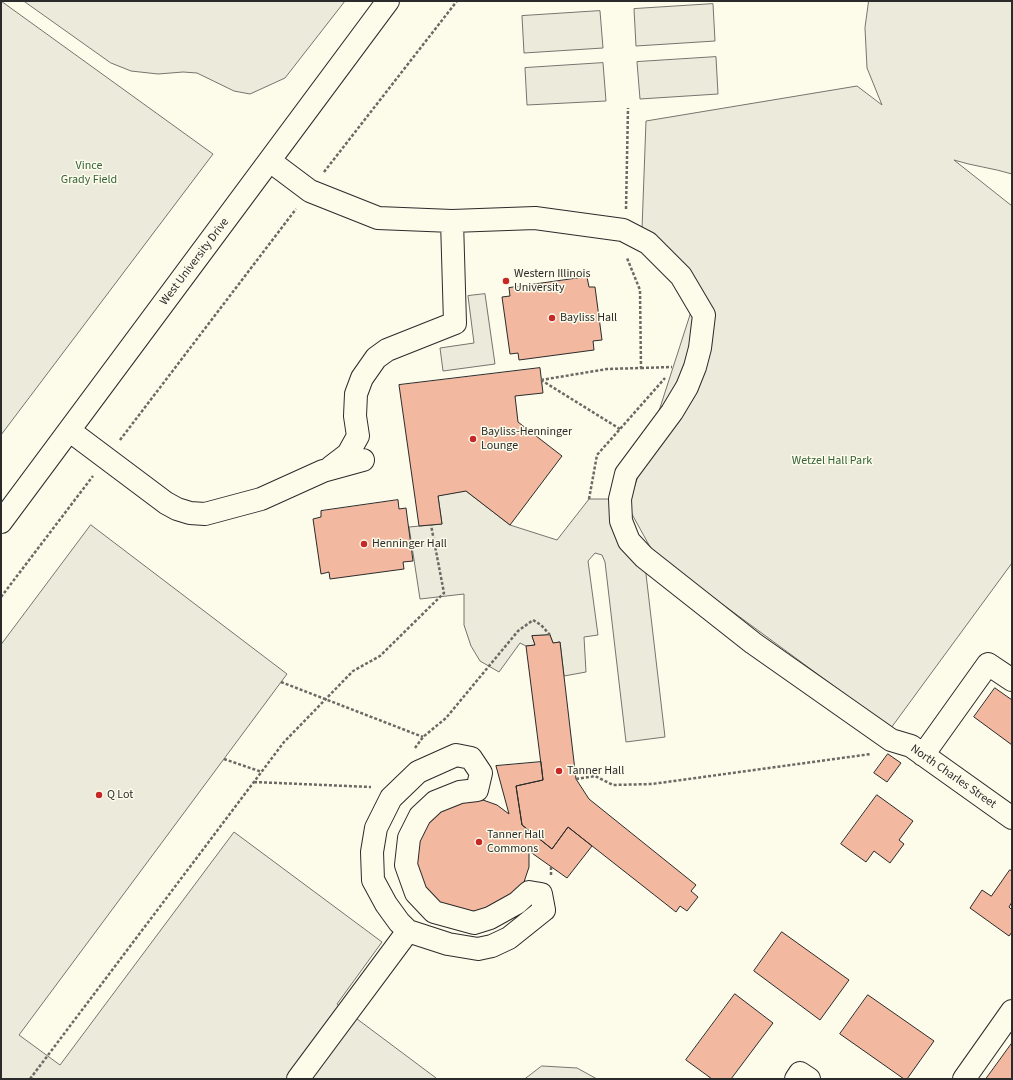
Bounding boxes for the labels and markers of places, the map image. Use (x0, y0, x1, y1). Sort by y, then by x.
place label: Western Illinois University (514, 267, 590, 295)
marker: Western Illinois University (501, 276, 511, 286)
place label: Bayliss Hall (560, 311, 617, 325)
marker: Bayliss Hall (547, 313, 557, 323)
place label: Bayliss-Henninger Lounge (481, 425, 572, 453)
marker: Bayliss-Henninger Lounge (468, 434, 478, 444)
place label: Henninger Hall (372, 537, 447, 551)
marker: Henninger Hall (359, 539, 369, 549)
place label: Tanner Hall (567, 764, 624, 778)
marker: Tanner Hall (554, 766, 564, 776)
place label: Q Lot (107, 788, 133, 802)
marker: Q Lot (94, 790, 104, 800)
place label: Tanner Hall Commons (487, 828, 544, 856)
marker: Tanner Hall Commons (474, 837, 484, 847)

